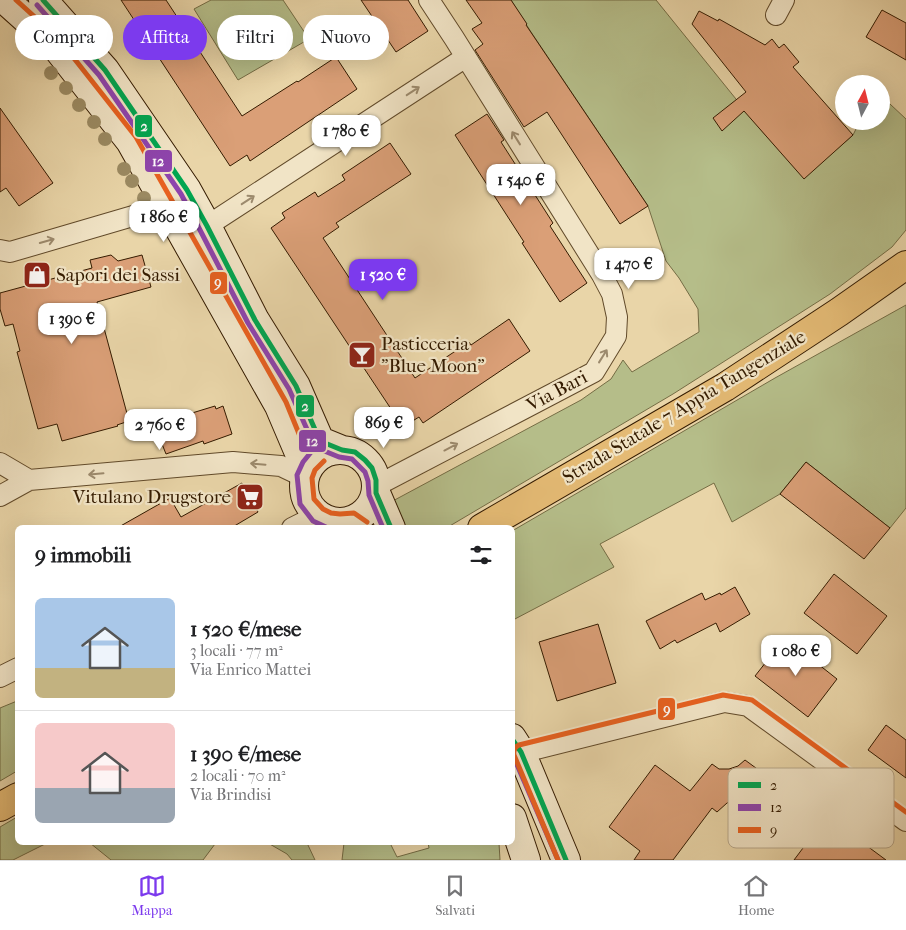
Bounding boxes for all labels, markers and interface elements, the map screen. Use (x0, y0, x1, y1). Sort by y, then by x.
chip: Compra (15, 15, 113, 60)
chip: Affitta (123, 15, 207, 60)
chip: Filtri (217, 15, 293, 60)
chip: Nuovo (303, 15, 389, 60)
north arrow (835, 75, 890, 130)
map controls (835, 75, 890, 130)
one-way arrow (406, 86, 420, 96)
line badge: 2 (134, 114, 153, 138)
pin: 1 780 € (300, 114, 392, 157)
text: 2 (140, 118, 148, 135)
text: 1 780 € (323, 121, 369, 140)
one-way arrow (511, 131, 521, 145)
line badge: 12 (144, 149, 173, 173)
text: 12 (152, 153, 164, 170)
pin: 1 540 € (475, 164, 567, 206)
text: 1 540 € (497, 170, 545, 189)
one-way arrow (241, 195, 255, 205)
pin: 1 860 € (118, 200, 210, 243)
text: 1 860 € (140, 207, 188, 226)
one-way arrow (39, 236, 55, 245)
pin: 1 470 € (583, 248, 675, 290)
text: 1 470 € (605, 254, 653, 273)
pin: 1 520 € (337, 258, 429, 301)
shop icon: Sapori dei Sassi (22, 260, 52, 290)
place label: Sapori dei Sassi (56, 264, 180, 286)
text: 1 520 € (360, 265, 406, 284)
line badge: 9 (209, 271, 228, 295)
text: 9 (213, 274, 222, 291)
pin: 1 390 € (26, 302, 118, 345)
text: 1 390 € (49, 309, 95, 328)
street label: Strada Statale 7 Appia Tangenziale (558, 326, 810, 488)
place label: Pasticceria "Blue Moon" (381, 333, 485, 377)
bar icon: Pasticceria "Blue Moon" (347, 340, 377, 370)
one-way arrow (599, 350, 609, 364)
street label: Via Bari (522, 366, 591, 417)
line badge: 2 (295, 394, 315, 418)
text: 2 (301, 398, 309, 415)
pin: 869 € (349, 406, 419, 449)
pin: 2 760 € (114, 408, 206, 451)
text: 869 € (365, 413, 403, 432)
text: 2 760 € (135, 415, 185, 434)
line badge: 12 (298, 429, 327, 453)
text: 12 (306, 433, 318, 450)
one-way arrow (443, 442, 458, 452)
one-way arrow (250, 459, 266, 469)
one-way arrow (89, 469, 105, 479)
supermarket icon: Vitulano Drugstore (235, 482, 265, 512)
place label: Vitulano Drugstore (72, 486, 231, 508)
icon: filters (467, 541, 495, 569)
text: 9 immobili (35, 543, 131, 567)
text: 1 520 €/mese (190, 617, 301, 641)
icon: home (75, 618, 135, 678)
pin: 1 080 € (750, 634, 842, 677)
text: 3 locali · 77 m² (190, 641, 283, 660)
text: 1 080 € (772, 641, 820, 660)
text: Via Enrico Mattei (190, 660, 311, 679)
line badge: 9 (657, 697, 676, 721)
text: 9 (662, 701, 671, 718)
text: 1 390 €/mese (190, 742, 301, 766)
icon: home (75, 743, 135, 803)
text: 2 locali · 70 m² (190, 766, 286, 785)
legend (728, 768, 894, 848)
text: 2 (770, 777, 777, 794)
text: Via Brindisi (190, 785, 271, 804)
text: 12 (770, 799, 782, 816)
text: 9 (770, 822, 777, 839)
tab: Mappa (131, 872, 172, 919)
tab: Salvati (435, 872, 475, 919)
tab: Home (738, 872, 775, 919)

